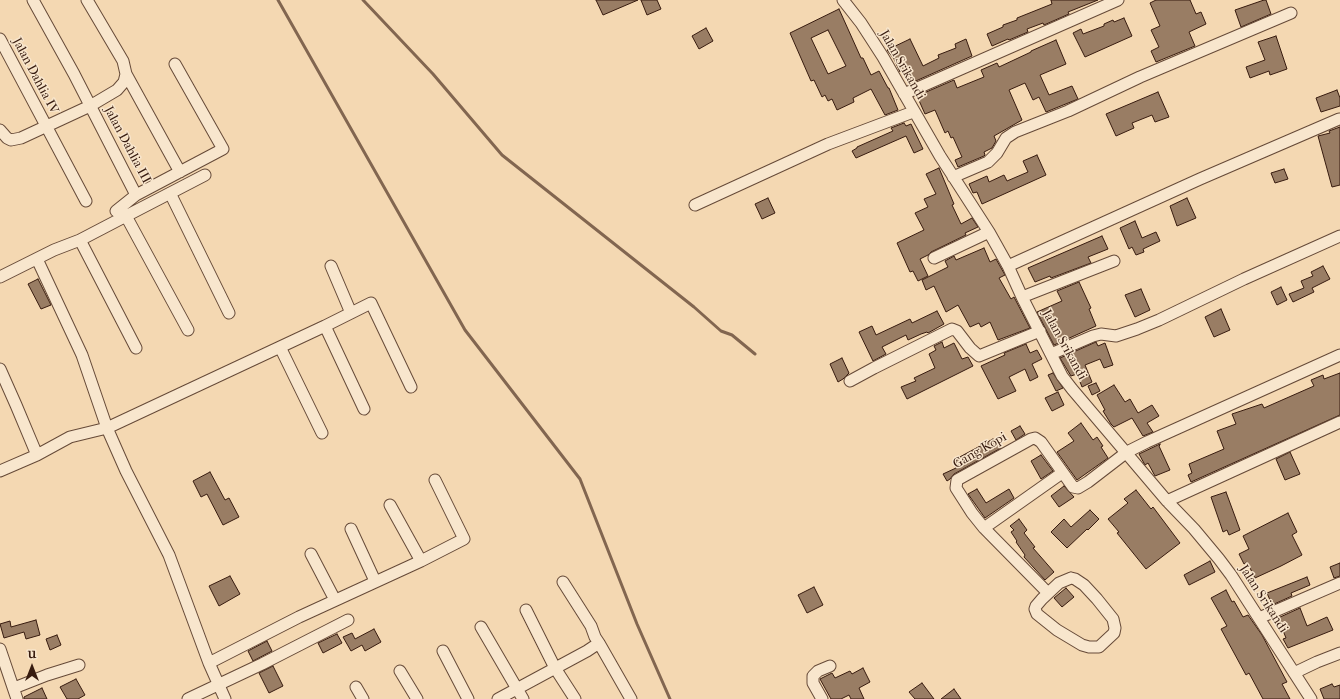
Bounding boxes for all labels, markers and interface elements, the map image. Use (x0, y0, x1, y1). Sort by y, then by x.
street label: Jalan Srikandi (876, 27, 928, 103)
street label: Jalan Dahlia IV (8, 35, 62, 117)
street label: Jalan Dahlia III (100, 104, 154, 186)
street label: Jalan Srikandi (1038, 307, 1090, 383)
street label: Gang Kopi (950, 429, 1010, 473)
street label: Jalan Srikandi (1235, 562, 1291, 636)
north arrow (12, 647, 52, 687)
text: U (28, 648, 36, 661)

